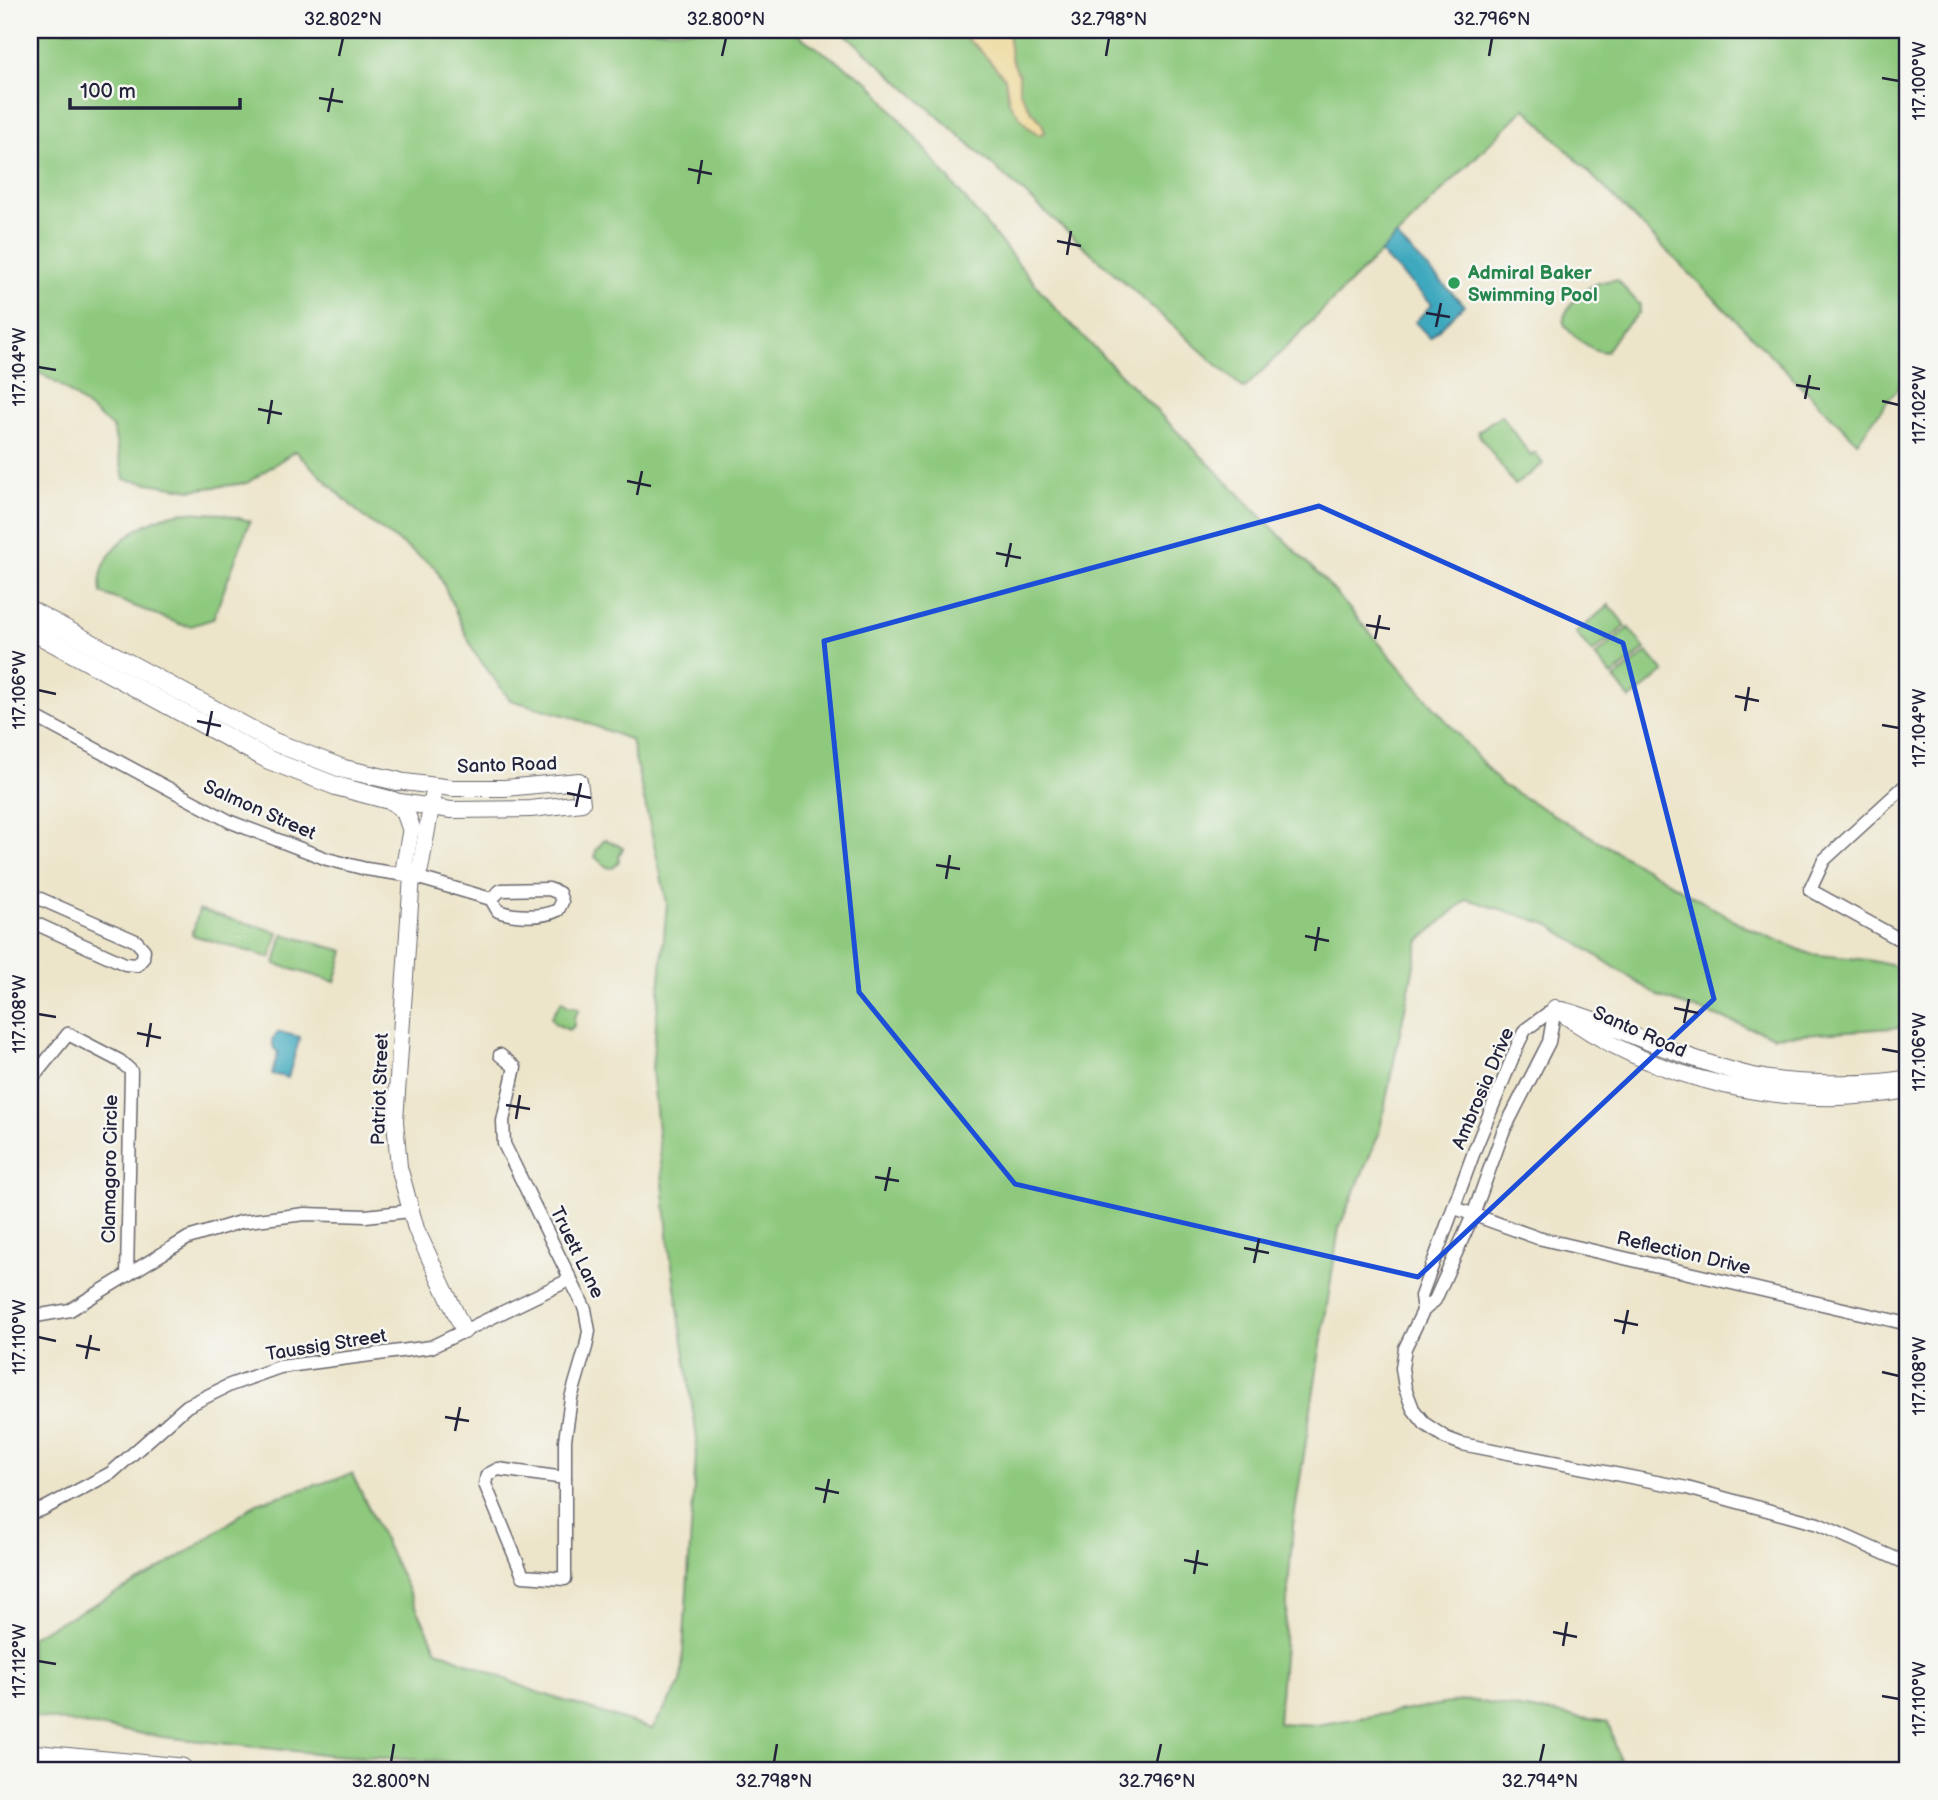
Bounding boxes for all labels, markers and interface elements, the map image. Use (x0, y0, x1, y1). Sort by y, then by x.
text: 32.802°N (304, 9, 382, 30)
text: 32.800°N (687, 9, 765, 30)
text: 32.798°N (1071, 9, 1147, 30)
text: 32.796°N (1454, 9, 1530, 30)
text: 117.100°W (1909, 41, 1930, 121)
scale bar (70, 66, 240, 110)
text: 100 m (80, 79, 136, 104)
place label: Admiral Baker Swimming Pool (1467, 262, 1598, 307)
marker: Admiral Baker Swimming Pool (1446, 275, 1462, 291)
text: 117.104°W (9, 327, 30, 406)
text: 117.102°W (1909, 365, 1930, 444)
text: 117.106°W (9, 650, 30, 730)
text: 117.104°W (1909, 688, 1930, 767)
street label: Santo Road (457, 752, 557, 779)
street label: Salmon Street (200, 775, 319, 845)
text: 117.108°W (9, 974, 30, 1054)
street label: Santo Road (1589, 1002, 1690, 1063)
text: 117.106°W (1909, 1012, 1930, 1092)
street label: Ambrosia Drive (1447, 1024, 1519, 1153)
street label: Patriot Street (367, 1032, 394, 1146)
street label: Clamagoro Circle (98, 1094, 123, 1244)
street label: Truett Lane (545, 1203, 609, 1302)
street label: Reflection Drive (1614, 1227, 1753, 1280)
text: 117.110°W (9, 1299, 30, 1375)
street label: Taussig Street (264, 1325, 388, 1366)
text: 117.108°W (1909, 1336, 1930, 1416)
text: 117.112°W (9, 1623, 30, 1698)
text: 117.110°W (1909, 1661, 1930, 1737)
text: 32.800°N (352, 1771, 430, 1792)
text: 32.798°N (736, 1771, 812, 1792)
text: 32.796°N (1119, 1771, 1195, 1792)
text: 32.794°N (1502, 1771, 1578, 1792)

